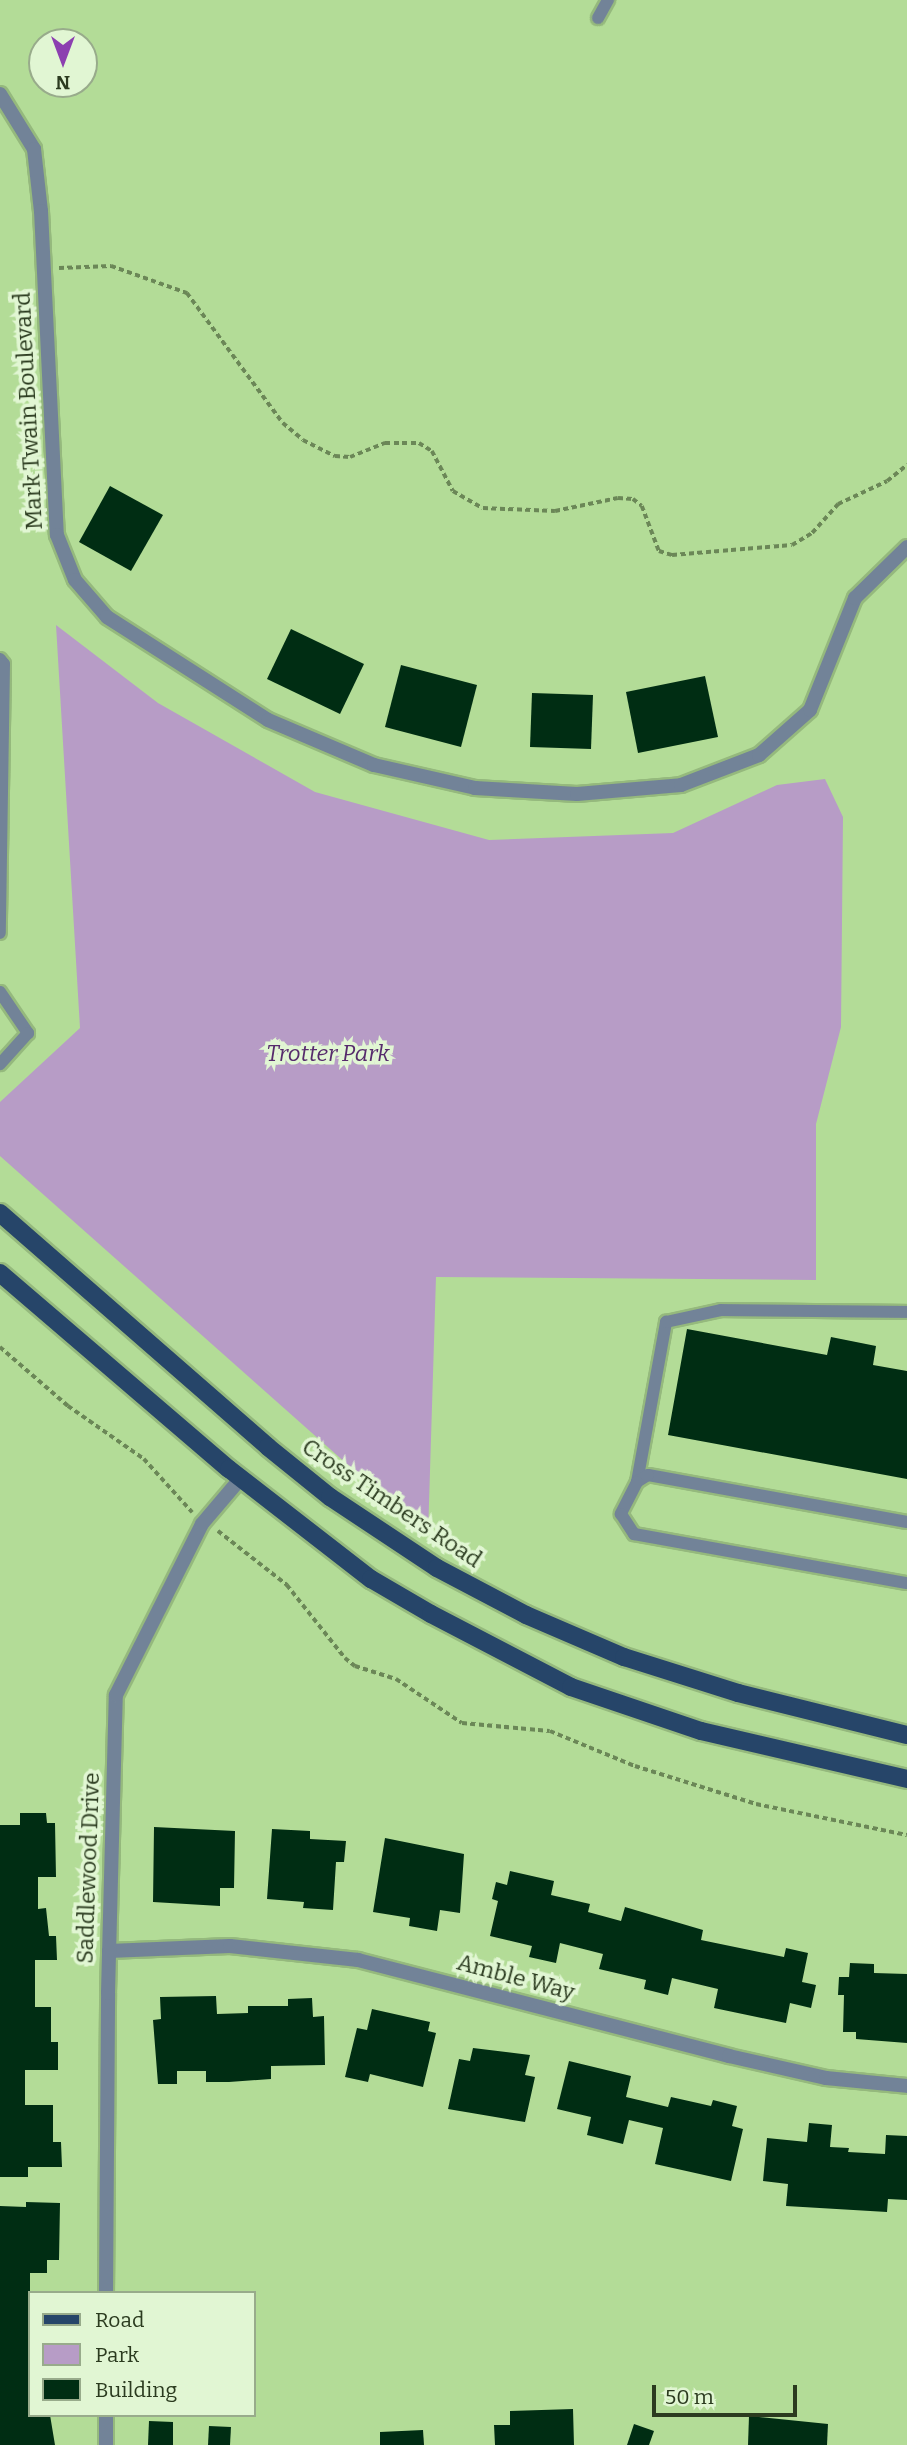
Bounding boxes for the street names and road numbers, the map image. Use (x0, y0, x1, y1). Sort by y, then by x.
street label: Mark Twain Boulevard (8, 291, 48, 531)
street label: Cross Timbers Road (297, 1433, 487, 1573)
street label: Saddlewood Drive (71, 1772, 105, 1964)
street label: Amble Way (454, 1948, 578, 2006)

